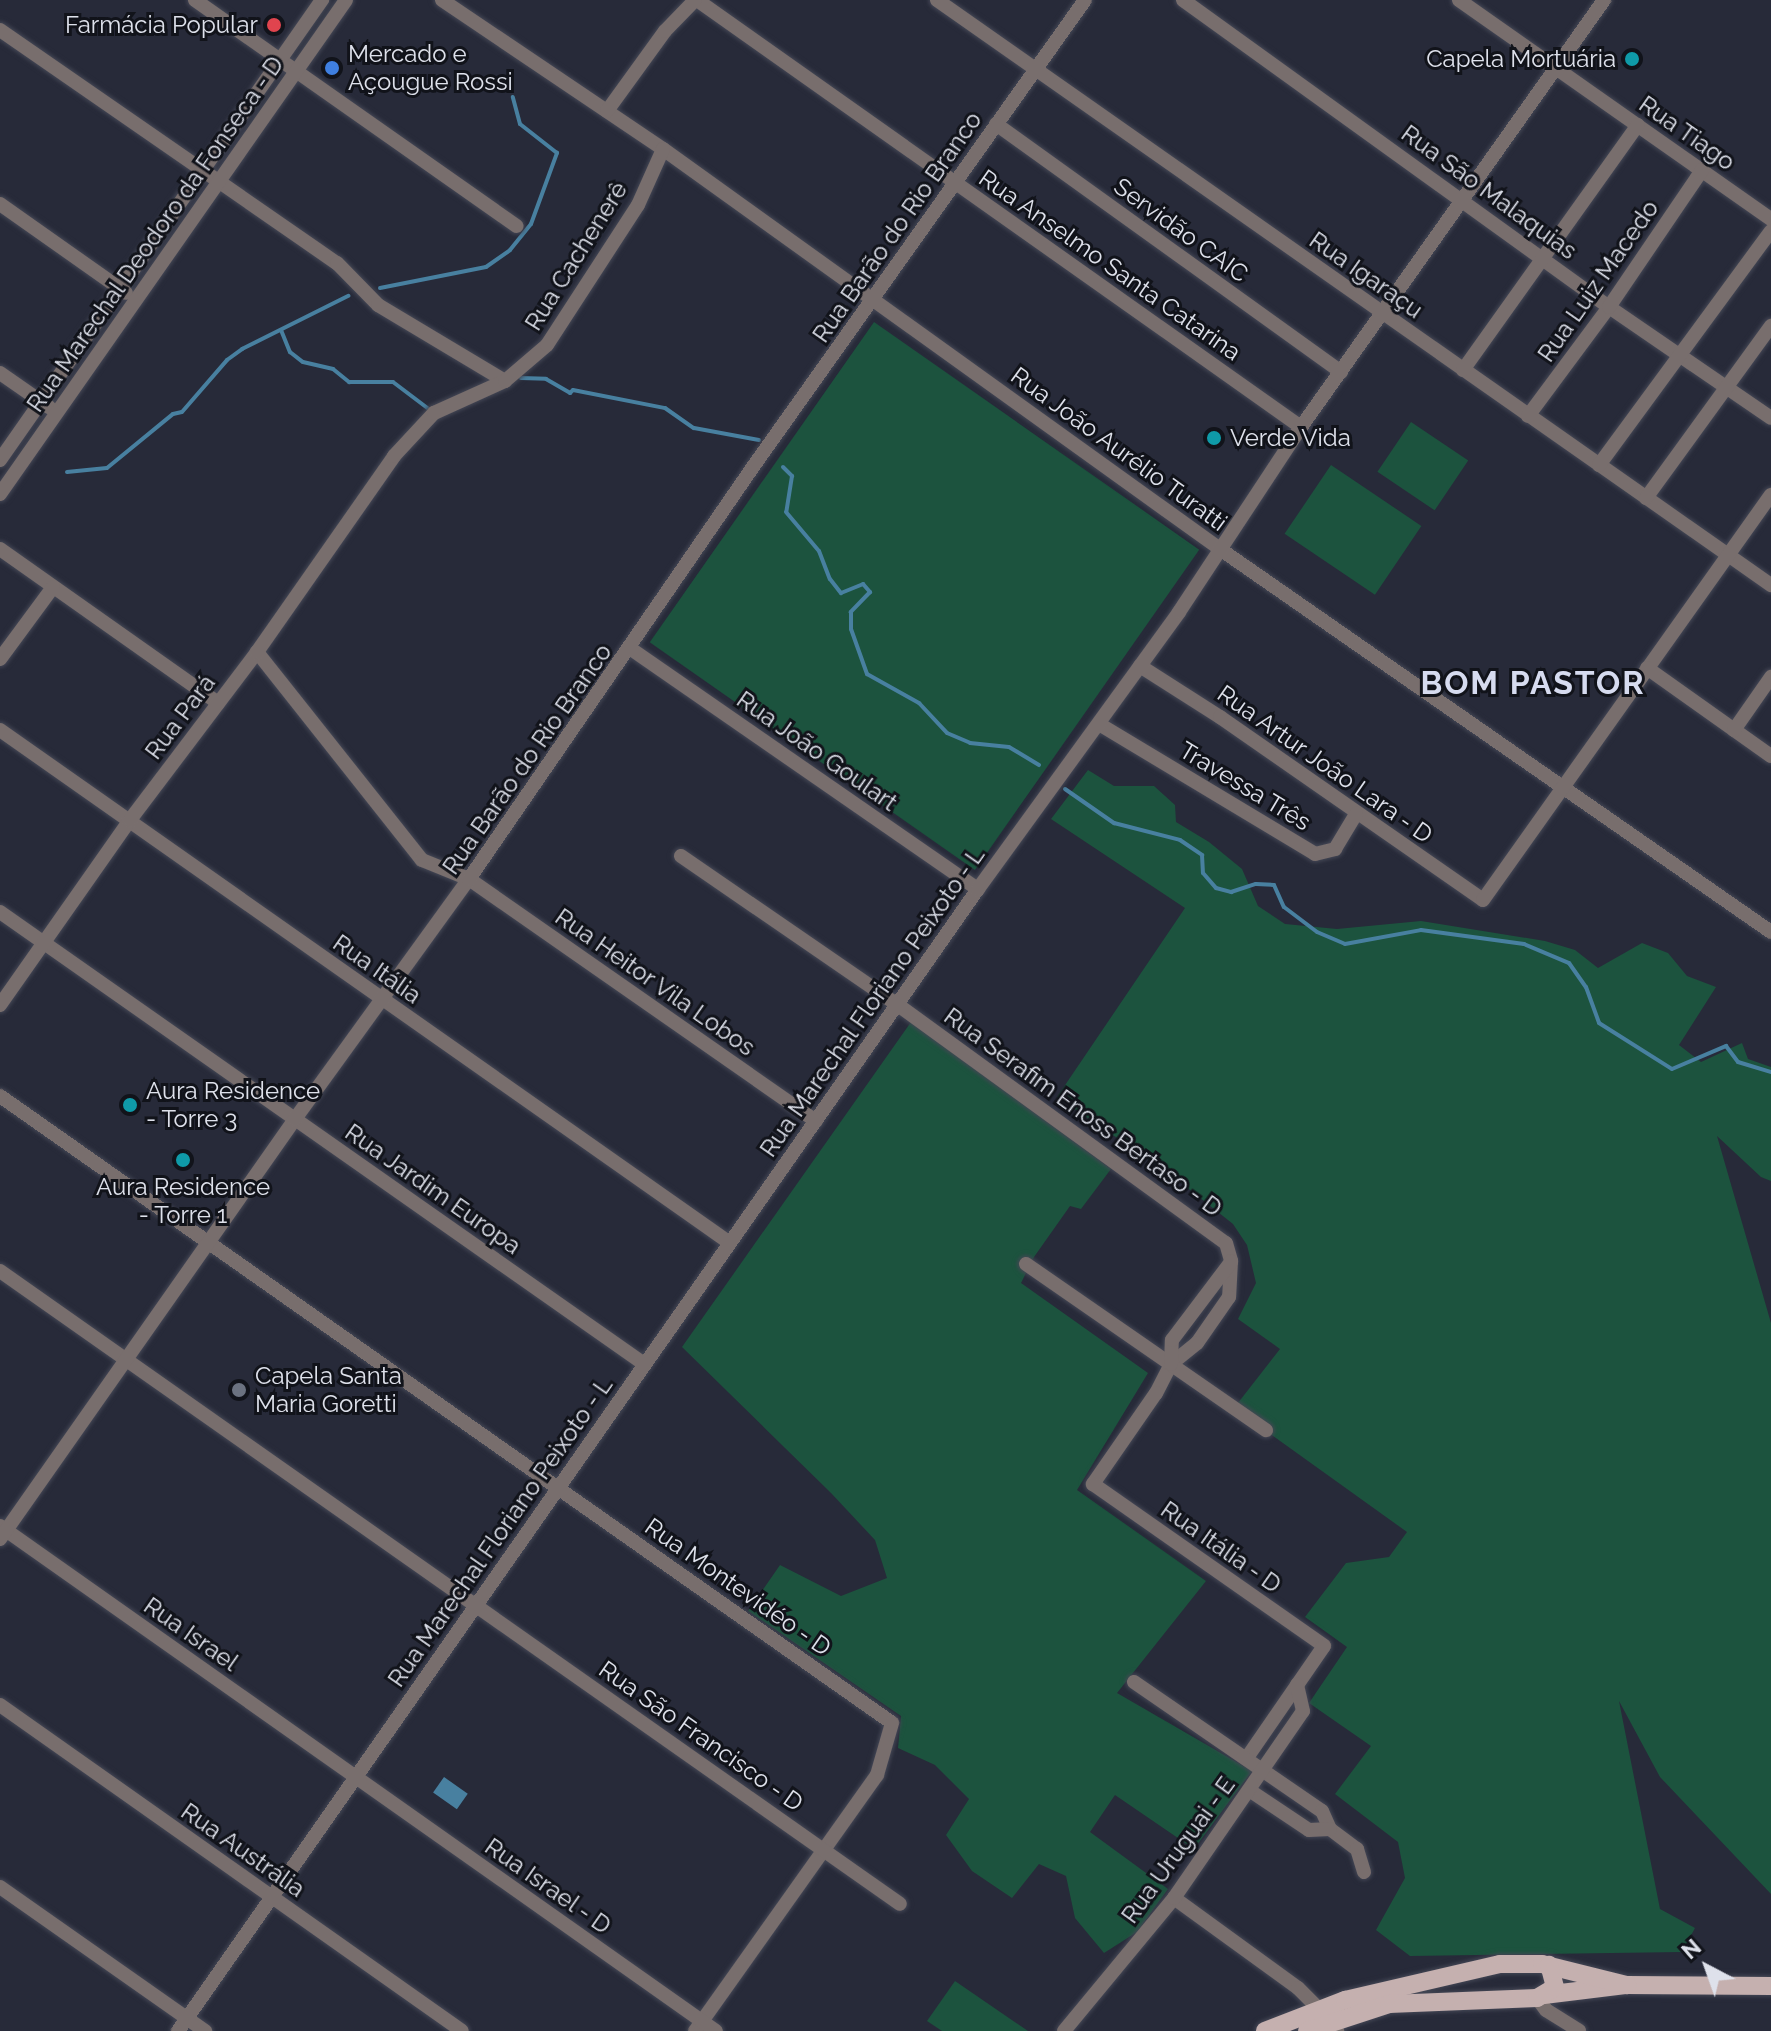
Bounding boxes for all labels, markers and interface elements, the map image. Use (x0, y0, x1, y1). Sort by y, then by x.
place label: Farmácia Popular (65, 11, 258, 39)
marker: Farmácia Popular (265, 16, 283, 34)
place label: Mercado e Açougue Rossi (348, 40, 513, 96)
place label: Capela Mortuária (1426, 45, 1616, 73)
street label: Rua Marechal Deodoro da Fonseca - D (20, 50, 290, 418)
marker: Capela Mortuária (1623, 50, 1641, 68)
marker: Mercado e Açougue Rossi (323, 59, 341, 77)
street label: Rua Tiago (1633, 89, 1741, 177)
street label: Rua Barão do Rio Branco (806, 106, 988, 348)
street label: Rua São Malaquias (1396, 119, 1582, 265)
street label: Rua Anselmo Santa Catarina (973, 163, 1247, 367)
street label: Servidão CAIC (1108, 172, 1254, 288)
street label: Rua Cachenerê (519, 176, 633, 336)
street label: Rua Luiz Macedo (1532, 195, 1664, 367)
street label: Rua Igaraçu (1304, 225, 1428, 325)
street label: Rua João Aurélio Turatti (1005, 360, 1233, 538)
place label: Verde Vida (1230, 424, 1352, 452)
marker: Verde Vida (1205, 429, 1223, 447)
street label: Rua Barão do Rio Branco (436, 638, 618, 880)
district label: BOM PASTOR (1420, 664, 1646, 702)
street label: Rua Pará (139, 669, 221, 765)
street label: Rua Artur João Lara - D (1211, 678, 1439, 850)
street label: Rua João Goulart (731, 685, 903, 817)
street label: Travessa Três (1174, 735, 1316, 837)
street label: Rua Marechal Floriano Peixoto - L (753, 841, 991, 1163)
street label: Rua Heitor Vila Lobos (549, 902, 761, 1062)
street label: Rua Itália (327, 928, 427, 1010)
street label: Rua Serafim Enoss Bertaso - D (938, 1002, 1228, 1222)
place label: Aura Residence - Torre 3 (146, 1077, 320, 1133)
marker: Aura Residence - Torre 3 (121, 1096, 139, 1114)
street label: Rua Jardim Europa (339, 1117, 527, 1261)
marker: Aura Residence - Torre 1 (174, 1151, 192, 1169)
place label: Aura Residence - Torre 1 (96, 1173, 270, 1229)
place label: Capela Santa Maria Goretti (255, 1362, 402, 1418)
street label: Rua Marechal Floriano Peixoto - L (381, 1371, 619, 1693)
marker: Capela Santa Maria Goretti (230, 1381, 248, 1399)
street label: Rua Itália - D (1155, 1495, 1287, 1599)
street label: Rua Montevidéo - D (639, 1512, 837, 1662)
street label: Rua Israel (138, 1591, 244, 1677)
street label: Rua São Francisco - D (593, 1655, 809, 1817)
street label: Rua Uruguai - E (1115, 1771, 1241, 1929)
street label: Rua Austrália (175, 1797, 311, 1903)
street label: Rua Israel - D (479, 1832, 617, 1940)
north arrow (1667, 1927, 1747, 2007)
text: N (1676, 1934, 1706, 1964)

